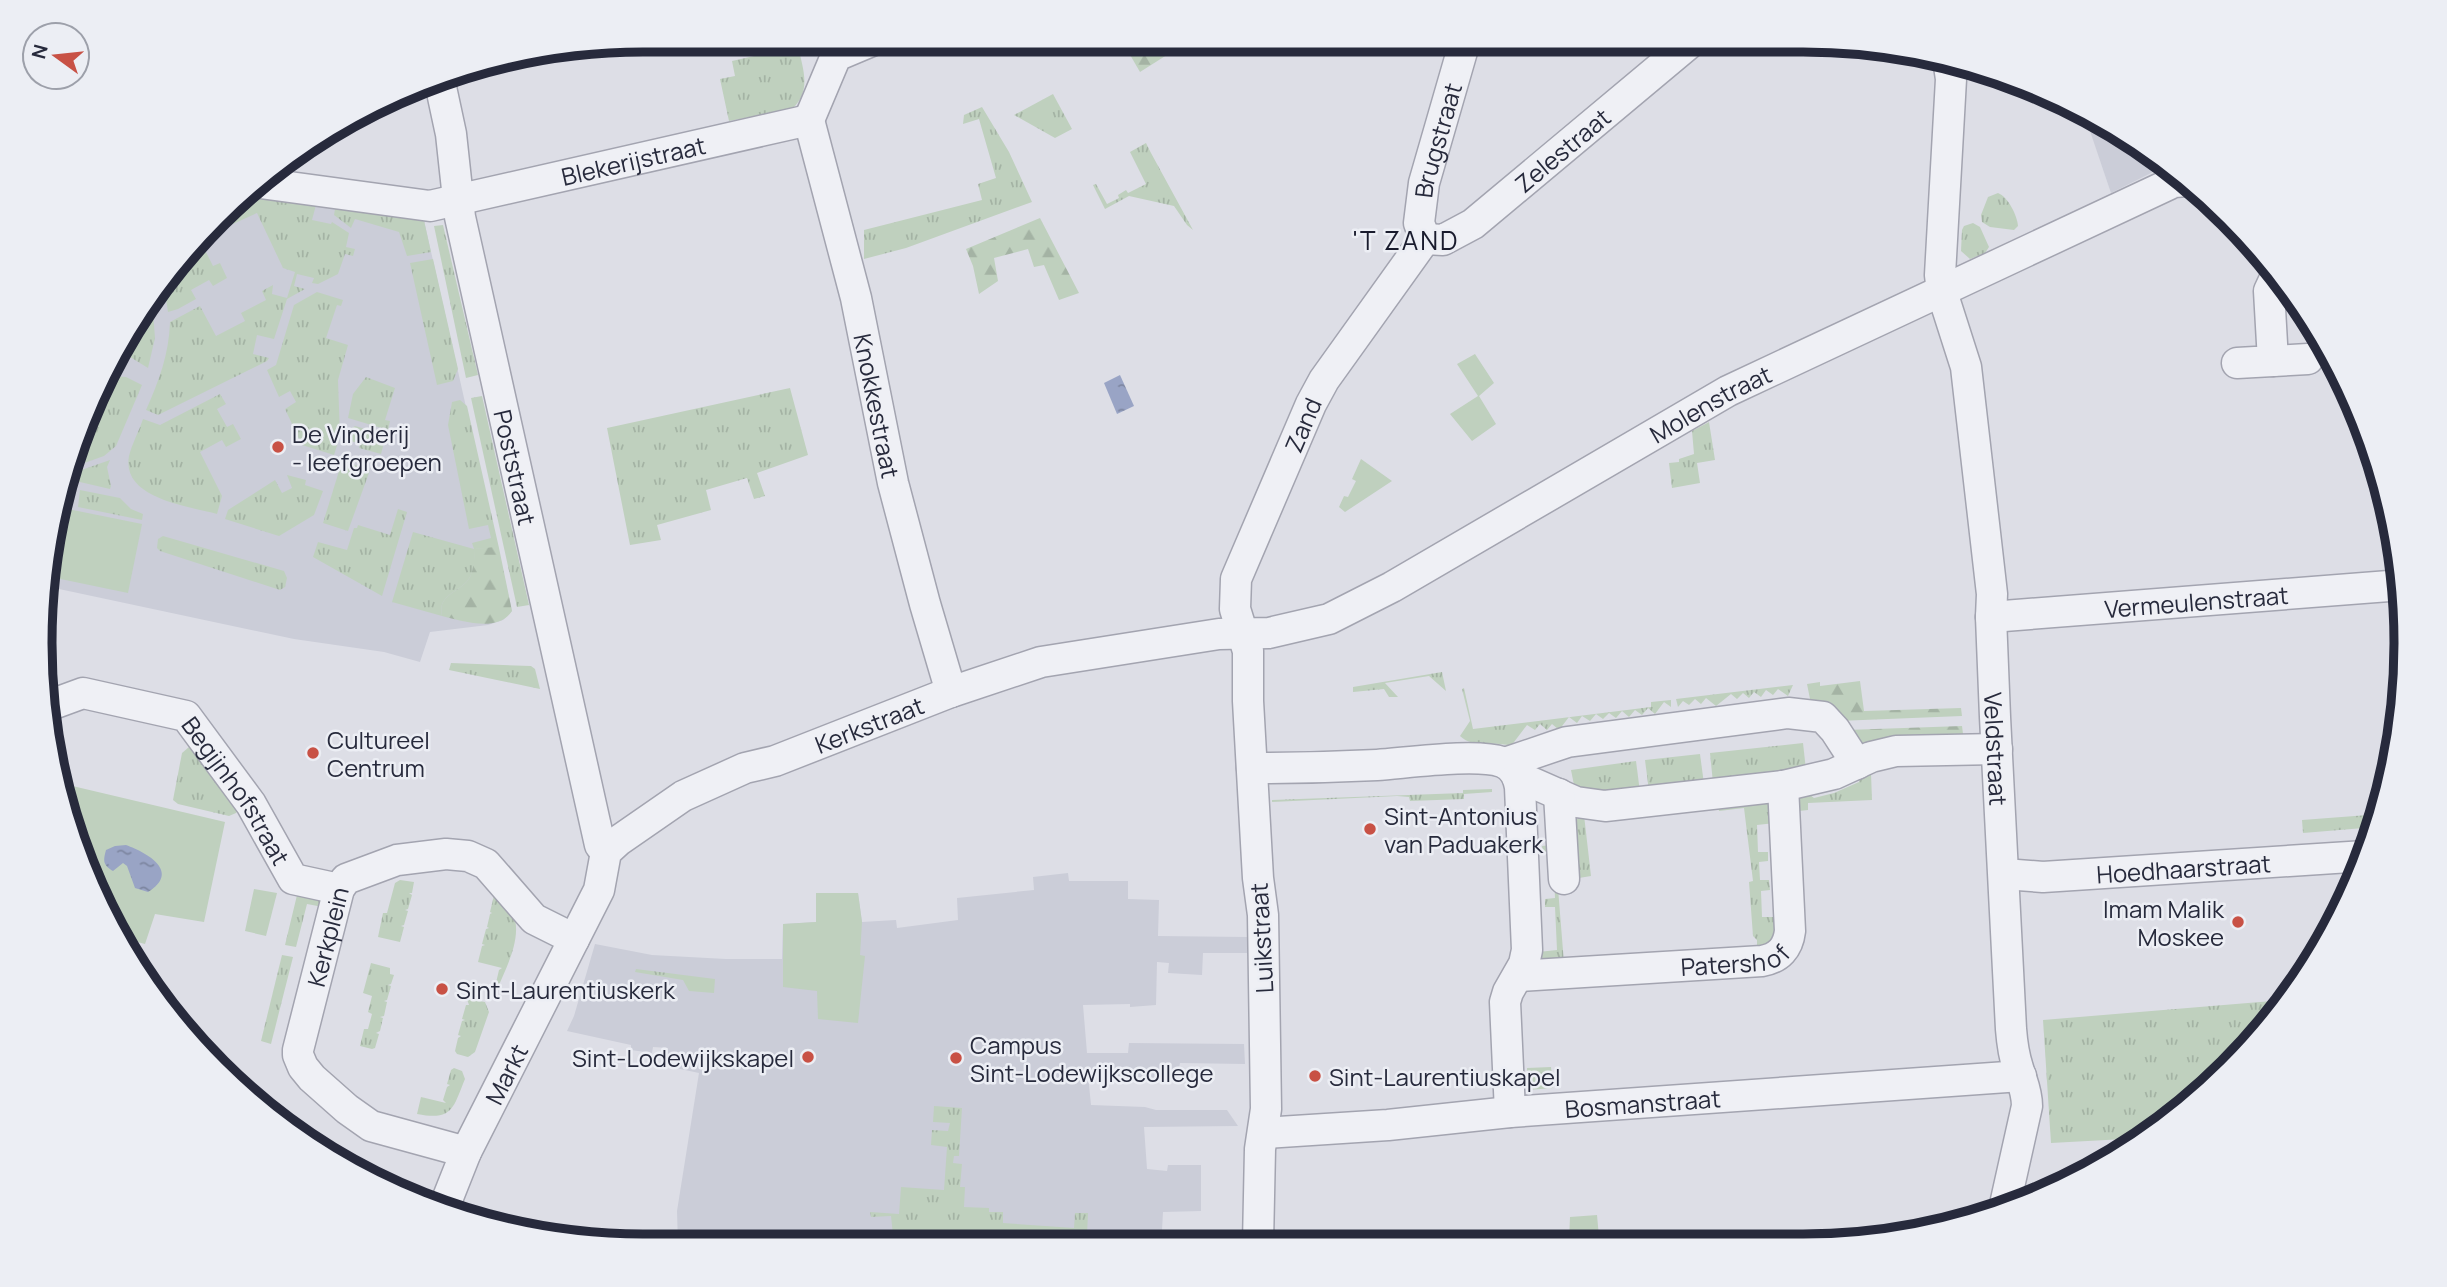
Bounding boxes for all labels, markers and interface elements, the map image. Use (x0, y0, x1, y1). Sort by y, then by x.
north arrow (21, 21, 91, 91)
text: N (25, 42, 54, 62)
street label: Brugstraat (1406, 79, 1469, 200)
street label: Zelestraat (1507, 100, 1617, 199)
street label: Blekerijstraat (558, 128, 709, 192)
district label: 'T ZAND (1352, 222, 1460, 258)
street label: Knokkestraat (847, 330, 908, 481)
street label: Molenstraat (1643, 357, 1777, 450)
street label: Zand (1276, 392, 1328, 457)
street label: Poststraat (487, 406, 545, 528)
place label: De Vinderij - leefgroepen (292, 417, 442, 478)
marker: De Vinderij - leefgroepen (270, 439, 286, 455)
street label: Vermeulenstraat (2103, 577, 2290, 625)
street label: Kerkstraat (810, 688, 928, 760)
street label: Veldstraat (1978, 692, 2016, 807)
street label: Begijnhofstraat (175, 709, 298, 871)
place label: Cultureel Centrum (327, 723, 430, 784)
marker: Cultureel Centrum (305, 745, 321, 761)
place label: Sint-Antonius van Paduakerk (1384, 799, 1544, 860)
marker: Sint-Antonius van Paduakerk (1362, 821, 1378, 837)
street label: Hoedhaarstraat (2095, 846, 2272, 890)
street label: Luikstraat (1242, 882, 1280, 994)
street label: Kerkplein (298, 883, 355, 990)
place label: Imam Malik Moskee (2103, 892, 2225, 953)
marker: Imam Malik Moskee (2230, 914, 2246, 930)
street label: Patershof (1680, 936, 1797, 982)
place label: Sint-Laurentiuskerk (456, 973, 676, 1006)
marker: Sint-Laurentiuskerk (434, 981, 450, 997)
place label: Campus Sint-Lodewijkscollege (970, 1028, 1213, 1089)
street label: Markt (477, 1038, 535, 1110)
place label: Sint-Lodewijkskapel (572, 1041, 794, 1074)
marker: Sint-Lodewijkskapel (800, 1049, 816, 1065)
marker: Campus Sint-Lodewijkscollege (948, 1050, 964, 1066)
place label: Sint-Laurentiuskapel (1329, 1060, 1561, 1093)
marker: Sint-Laurentiuskapel (1307, 1068, 1323, 1084)
street label: Bosmanstraat (1564, 1081, 1722, 1125)

